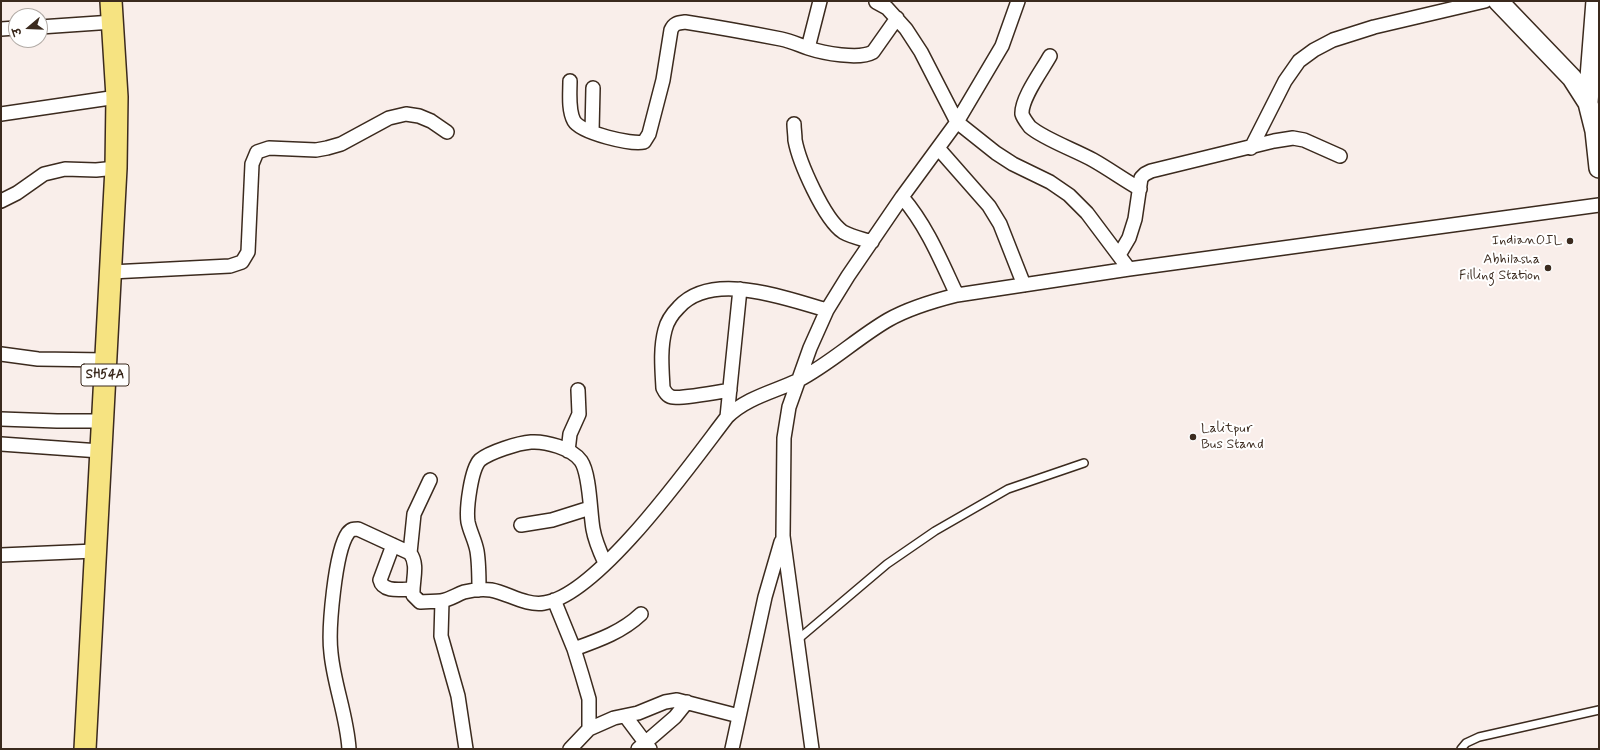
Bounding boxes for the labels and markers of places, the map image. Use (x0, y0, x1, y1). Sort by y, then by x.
place label: IndianOIL (1492, 233, 1562, 249)
marker: IndianOIL (1565, 236, 1575, 246)
place label: Abhilasha Filling Station (1459, 252, 1540, 284)
marker: Abhilasha Filling Station (1543, 263, 1553, 273)
place label: Lalitpur Bus Stand (1201, 421, 1264, 454)
marker: Lalitpur Bus Stand (1188, 432, 1198, 442)

